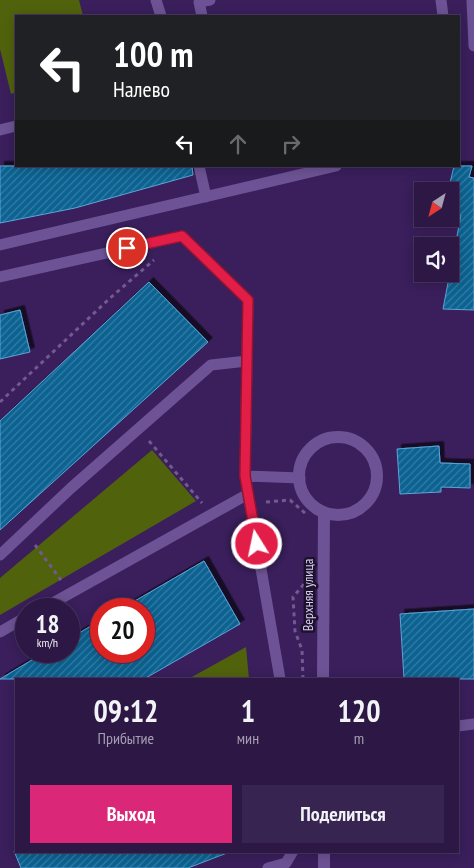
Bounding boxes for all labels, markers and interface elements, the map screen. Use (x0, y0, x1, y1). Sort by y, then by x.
text: 100 m (113, 31, 194, 77)
icon: left (30, 35, 95, 100)
text: Налево (113, 75, 170, 103)
icon: left (171, 130, 199, 158)
icon: ahead (224, 130, 252, 158)
icon: right (277, 130, 305, 158)
north arrow (414, 182, 459, 228)
map controls (414, 182, 459, 282)
pin (106, 227, 148, 269)
icon: arrive (113, 234, 141, 262)
button: sound (414, 237, 459, 282)
position arrow (230, 517, 282, 569)
street label: Верхняя улица (299, 559, 317, 631)
speed limit sign: 20 (90, 598, 155, 663)
text: 18 (36, 608, 59, 640)
text: km/h (37, 635, 58, 650)
text: 09:12 (93, 691, 158, 730)
text: 1 (241, 691, 255, 730)
text: 120 (338, 691, 381, 730)
text: Прибытие (98, 728, 154, 748)
text: мин (237, 728, 259, 748)
text: m (354, 728, 364, 748)
button: Выход (30, 785, 232, 843)
button: Поделиться (242, 785, 444, 843)

